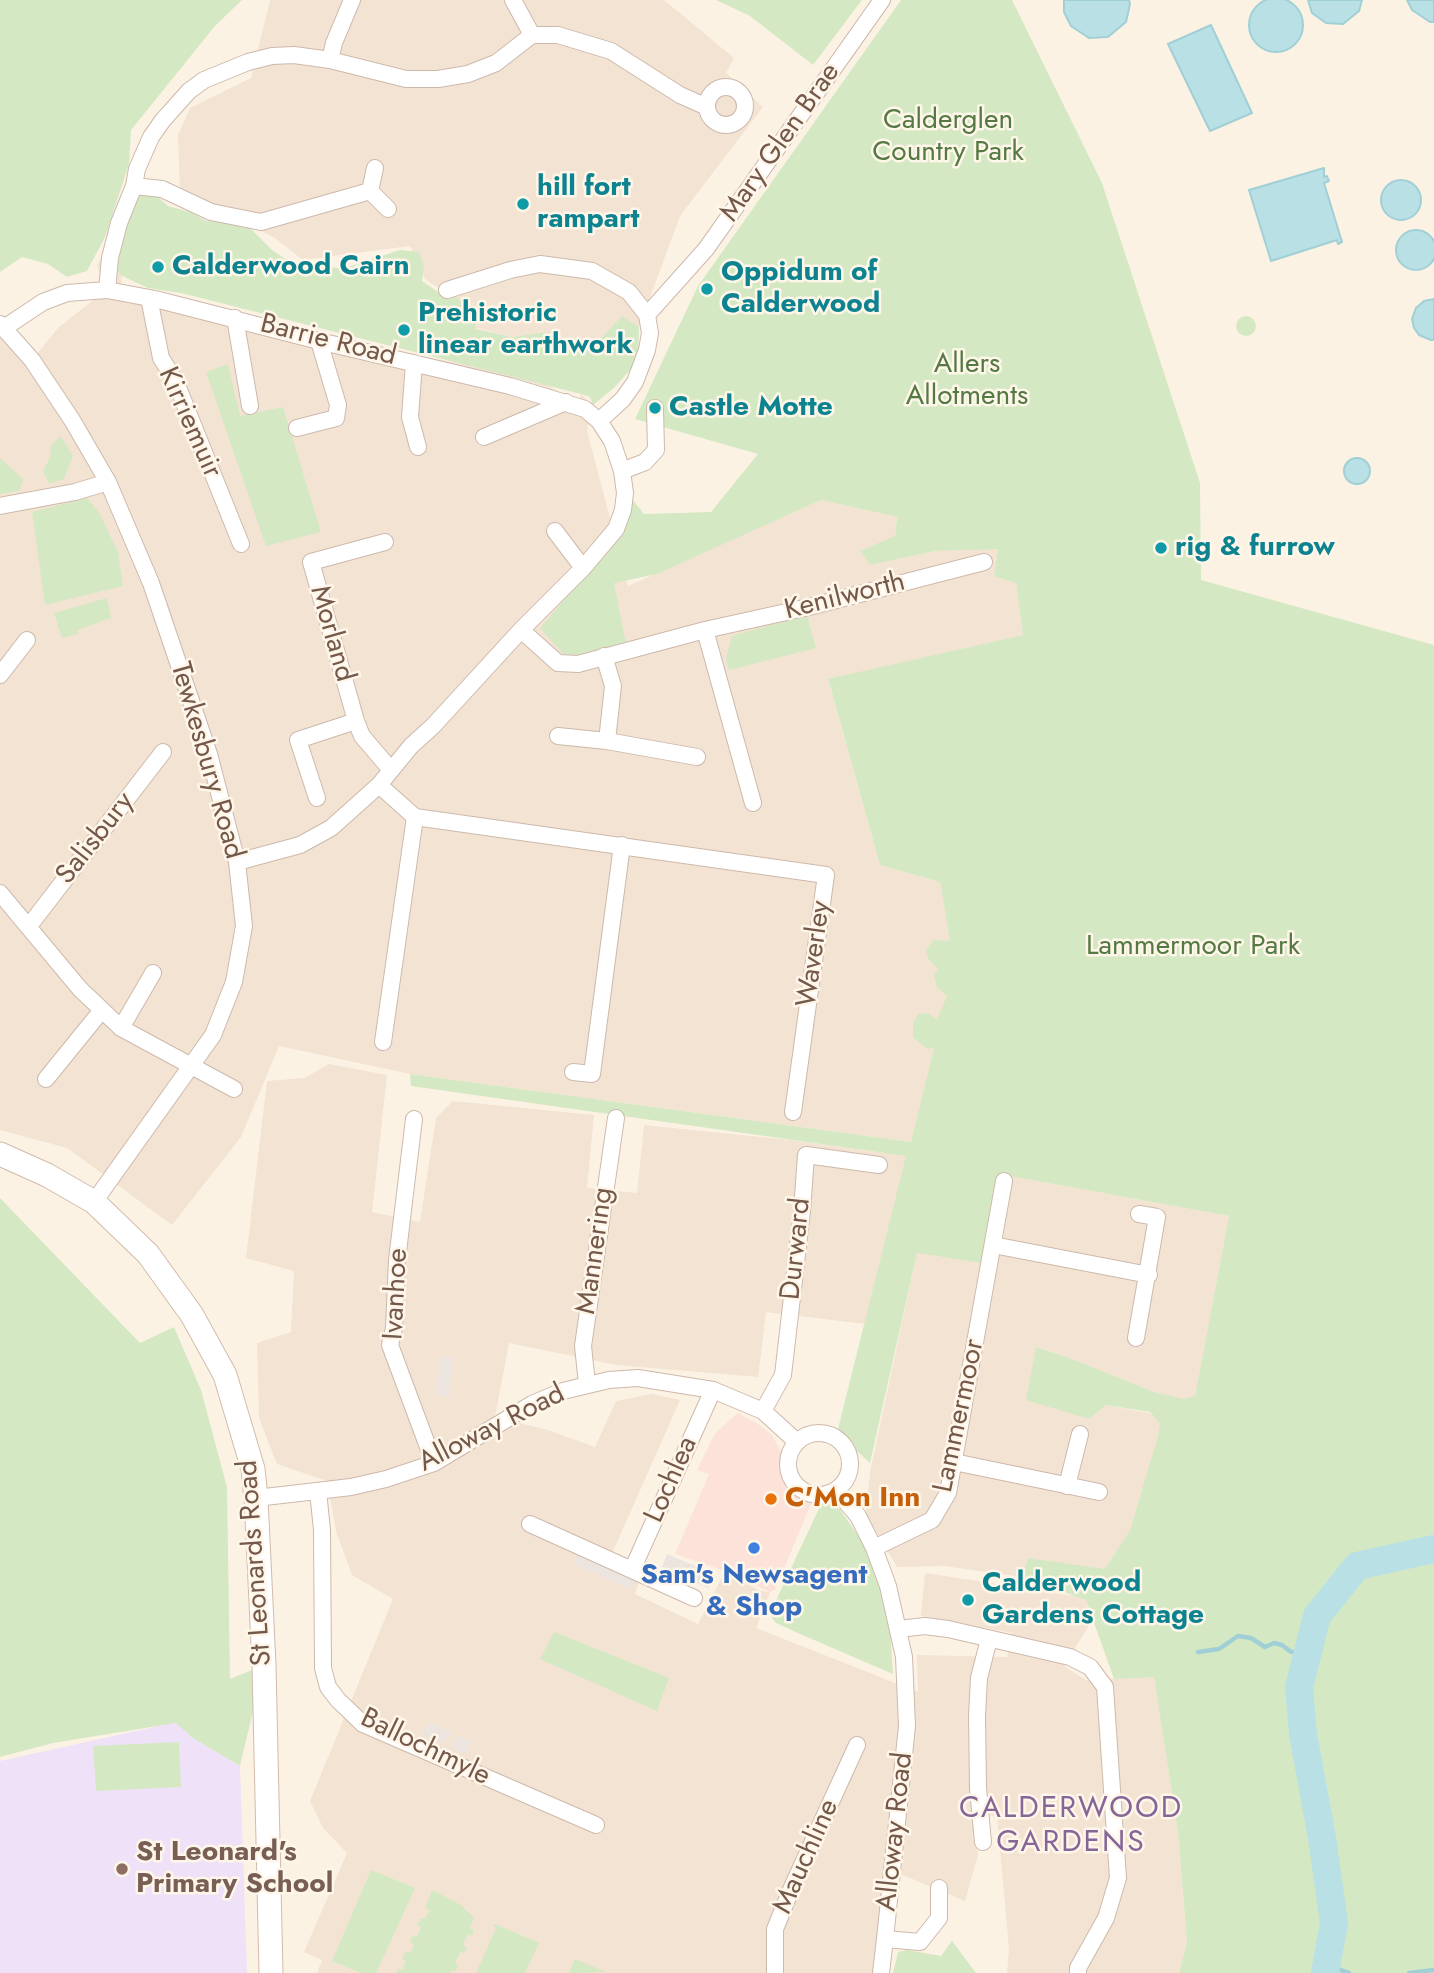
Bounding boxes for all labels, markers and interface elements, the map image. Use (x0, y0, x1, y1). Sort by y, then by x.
street label: Mary Glen Brae (714, 57, 848, 229)
park label: Calderglen Country Park (872, 104, 1024, 170)
place label: hill fort rampart (537, 171, 639, 237)
marker: hill fort rampart (515, 196, 531, 212)
place label: Calderwood Cairn (172, 250, 410, 284)
place label: Oppidum of Calderwood (721, 256, 880, 322)
marker: Calderwood Cairn (150, 259, 166, 275)
marker: Oppidum of Calderwood (699, 281, 715, 297)
place label: Prehistoric linear earthwork (418, 297, 633, 363)
street label: Barrie Road (257, 308, 399, 374)
marker: Prehistoric linear earthwork (396, 322, 412, 338)
park label: Allers Allotments (906, 348, 1028, 414)
street label: Kirriemuir (150, 363, 228, 483)
place label: Castle Motte (669, 391, 833, 425)
marker: Castle Motte (647, 400, 663, 416)
place label: rig & furrow (1175, 531, 1335, 565)
marker: rig & furrow (1153, 540, 1169, 556)
street label: Kenilworth (781, 566, 909, 628)
street label: Morland (301, 582, 361, 686)
street label: Tewkesbury Road (162, 659, 250, 863)
street label: Salisbury (50, 786, 142, 892)
street label: Waverley (791, 899, 839, 1009)
park label: Lammermoor Park (1086, 930, 1300, 964)
street label: Mannering (570, 1186, 622, 1316)
street label: Durward (775, 1196, 819, 1302)
street label: Ivanhoe (378, 1247, 416, 1341)
street label: Lammermoor (927, 1336, 993, 1496)
street label: Alloway Road (413, 1378, 571, 1480)
street label: Lochlea (638, 1432, 706, 1528)
street label: St Leonards Road (232, 1459, 280, 1667)
place label: C'Mon Inn (785, 1482, 920, 1516)
marker: C'Mon Inn (763, 1491, 779, 1507)
marker: Sam's Newsagent & Shop (746, 1540, 762, 1556)
place label: Sam's Newsagent & Shop (641, 1559, 867, 1625)
place label: Calderwood Gardens Cottage (982, 1567, 1204, 1633)
marker: Calderwood Gardens Cottage (960, 1592, 976, 1608)
street label: Ballochmyle (355, 1702, 495, 1794)
street label: Alloway Road (871, 1751, 921, 1913)
district label: CALDERWOOD GARDENS (960, 1792, 1182, 1862)
street label: Mauchline (767, 1795, 847, 1919)
place label: St Leonard's Primary School (136, 1836, 333, 1902)
marker: St Leonard's Primary School (114, 1861, 130, 1877)

